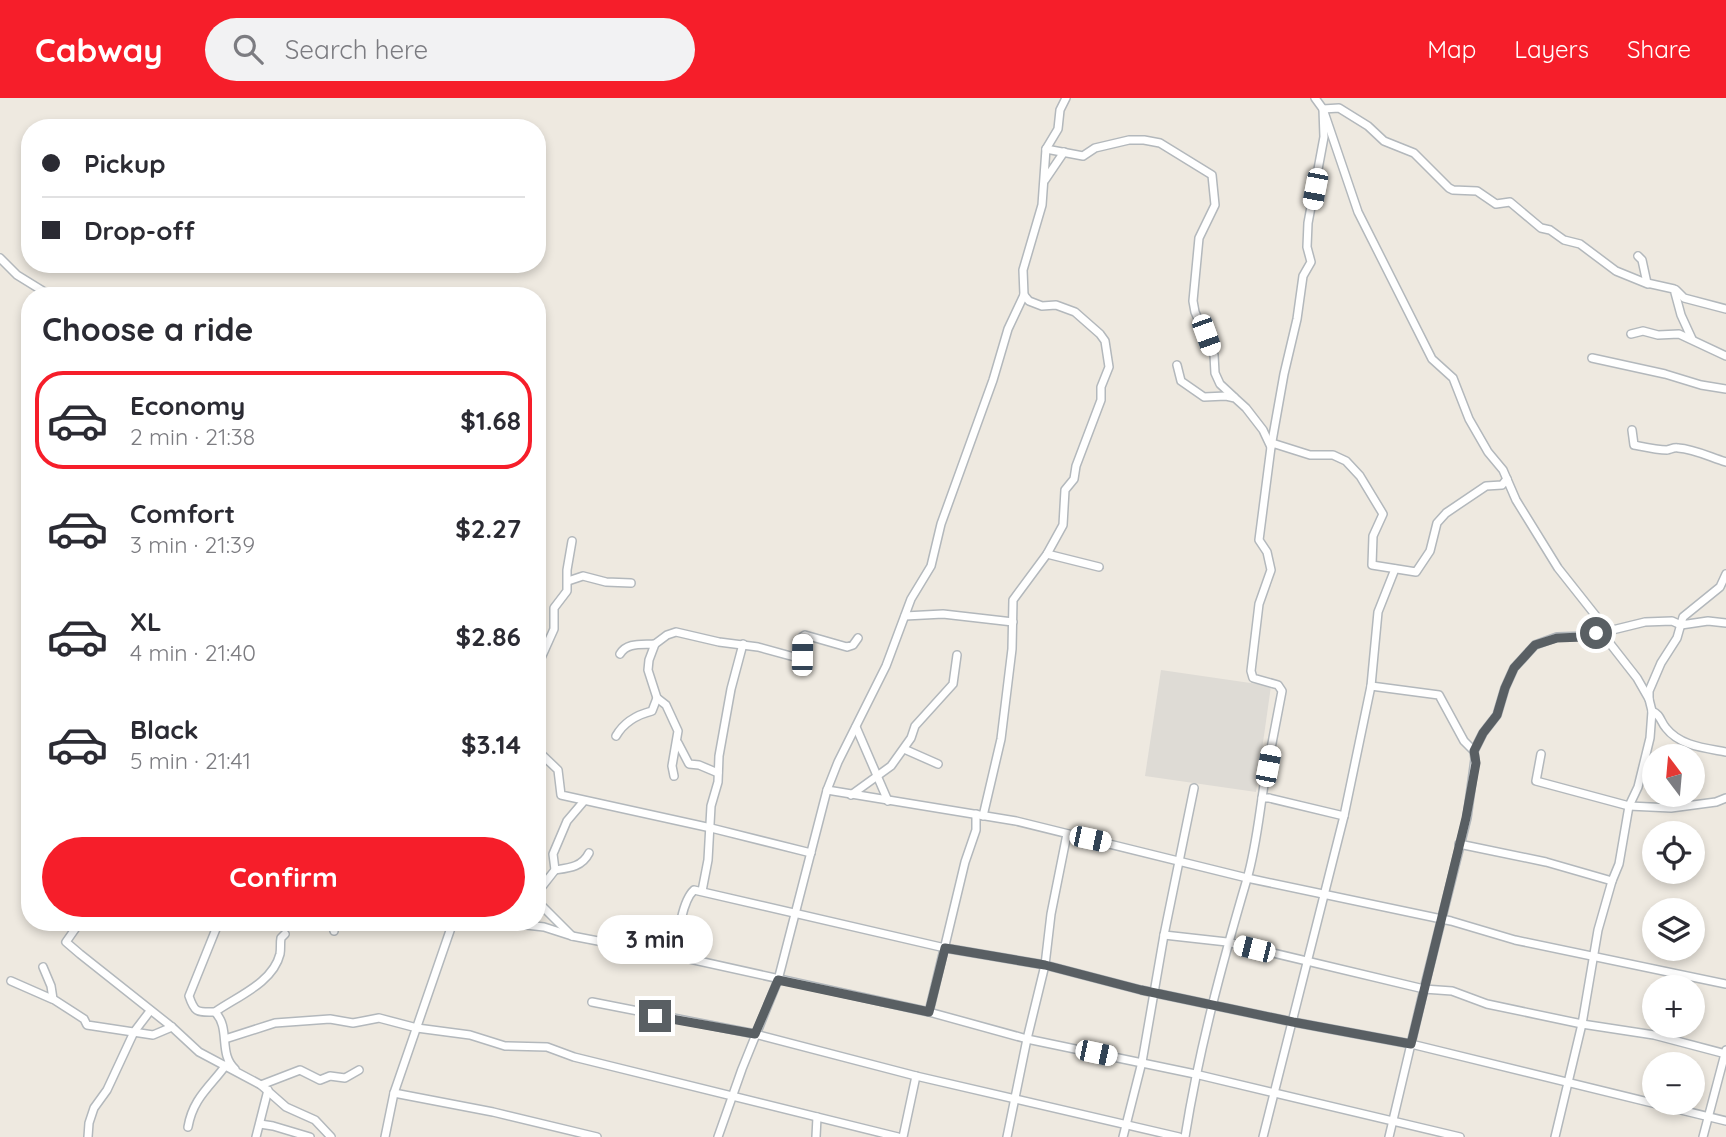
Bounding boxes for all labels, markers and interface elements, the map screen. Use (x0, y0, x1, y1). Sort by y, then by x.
search box (205, 18, 695, 81)
text: Cabway (35, 29, 163, 70)
icon: search (229, 30, 267, 68)
text: Search here (285, 33, 428, 66)
text: Map (1427, 34, 1476, 64)
text: Layers (1514, 34, 1589, 64)
text: Share (1627, 34, 1691, 64)
text: Pickup (84, 147, 166, 180)
car (1301, 166, 1330, 212)
text: Drop-off (84, 214, 195, 247)
text: Choose a ride (42, 309, 254, 349)
car (1189, 312, 1224, 358)
icon: car (46, 389, 109, 452)
text: Economy (130, 389, 245, 422)
text: $1.68 (460, 404, 521, 437)
text: 2 min · 21:38 (130, 422, 255, 451)
icon: car (46, 497, 109, 560)
text: Comfort (130, 497, 235, 530)
text: $2.27 (455, 512, 521, 545)
text: 3 min · 21:39 (130, 530, 255, 559)
icon: car (46, 605, 109, 668)
text: XL (130, 605, 162, 638)
route start (1580, 617, 1612, 649)
text: $2.86 (456, 620, 521, 653)
car (792, 634, 813, 676)
text: 4 min · 21:40 (130, 638, 256, 667)
icon: car (46, 713, 109, 776)
text: Black (130, 713, 199, 746)
text: $3.14 (461, 728, 521, 761)
car (1254, 743, 1283, 789)
north arrow (1642, 744, 1704, 807)
map controls (1642, 744, 1705, 1115)
text: 5 min · 21:41 (130, 746, 251, 775)
button: locate (1642, 821, 1705, 884)
car (1068, 824, 1113, 854)
button: Confirm (42, 837, 525, 917)
button: layers (1642, 898, 1705, 961)
callout: 3 min (597, 914, 713, 964)
text: 3 min (625, 925, 685, 954)
car (1232, 934, 1277, 964)
button: + (1642, 975, 1705, 1038)
route end (639, 1000, 671, 1032)
car (1074, 1038, 1119, 1068)
button: − (1642, 1052, 1705, 1115)

